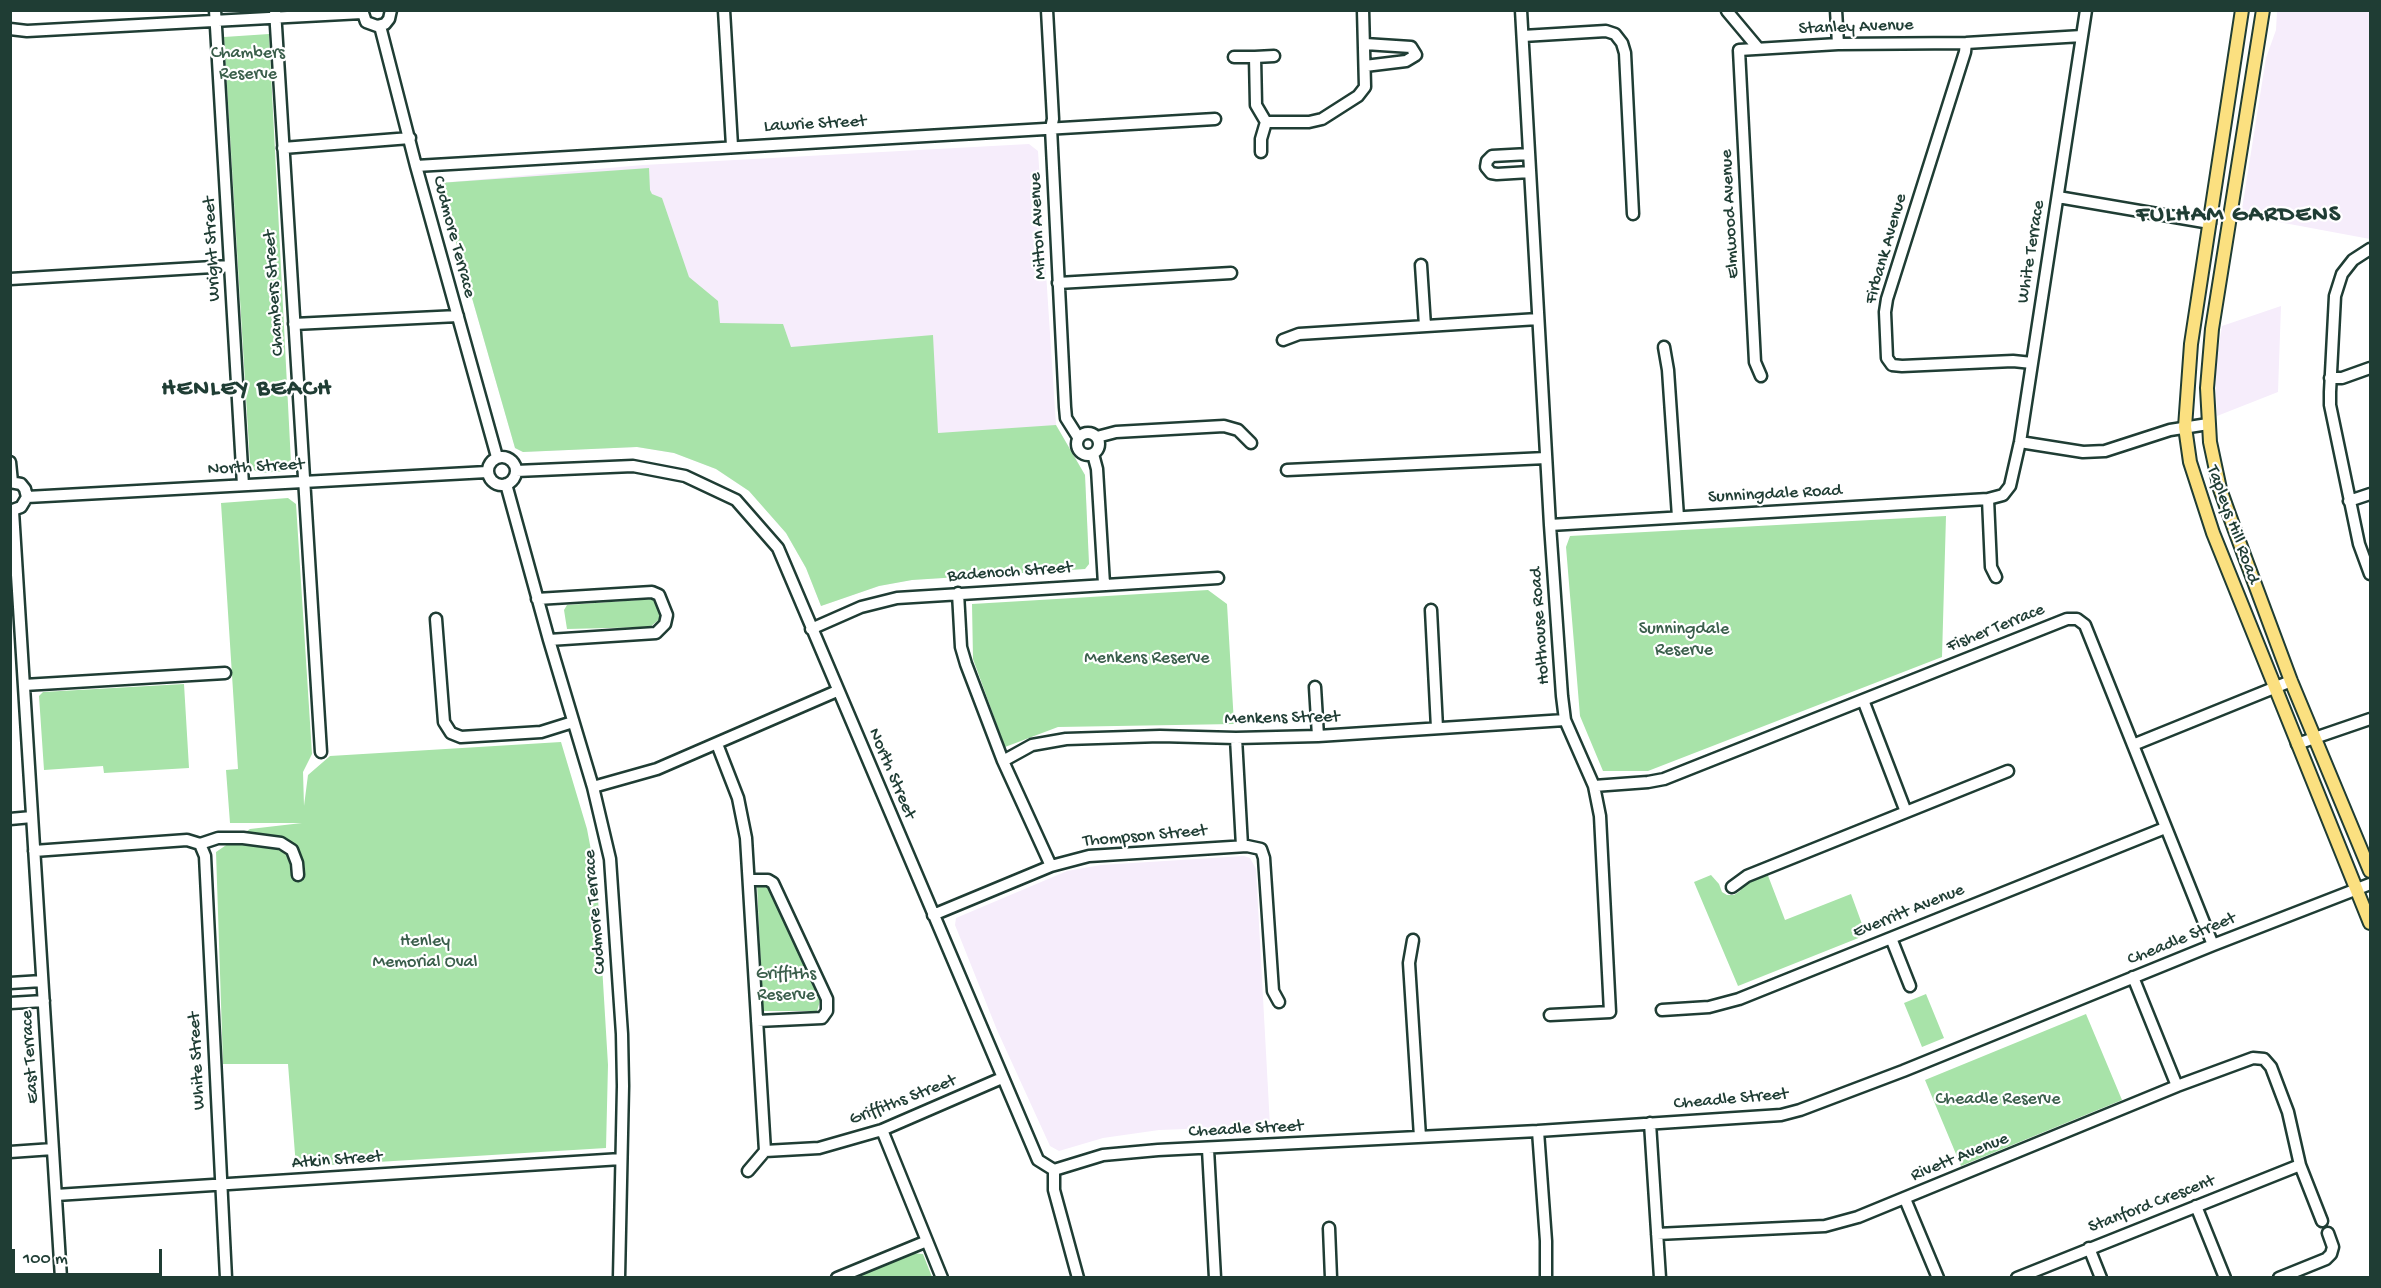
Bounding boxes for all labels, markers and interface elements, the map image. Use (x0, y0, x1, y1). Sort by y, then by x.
street label: Stanley Avenue (1798, 15, 1914, 41)
park label: Chambers Reserve (211, 43, 285, 86)
street label: Lawrie Street (763, 112, 867, 138)
street label: Elmwood Avenue (1717, 149, 1745, 279)
street label: Mitton Avenue (1025, 172, 1053, 280)
street label: Cudmore Terrace (426, 174, 480, 300)
street label: Firbank Avenue (1861, 191, 1913, 307)
street label: Wright Street (199, 196, 227, 302)
street label: White Terrace (2013, 199, 2051, 305)
district label: FULHAM GARDENS (2136, 202, 2342, 230)
street label: Chambers Street (260, 229, 290, 357)
district label: HENLEY BEACH (162, 376, 332, 404)
street label: North Street (207, 455, 305, 481)
street label: Tapleys Hill Road (2201, 463, 2263, 587)
street label: Sunningdale Road (1708, 481, 1842, 509)
street label: Badenoch Street (947, 558, 1073, 588)
street label: Holthouse Road (1526, 566, 1556, 686)
street label: Fisher Terrace (1944, 600, 2048, 658)
park label: Sunningdale Reserve (1639, 619, 1729, 662)
park label: Menkens Reserve (1084, 648, 1210, 670)
street label: Menkens Street (1224, 707, 1340, 731)
street label: North Street (862, 725, 920, 823)
street label: Thompson Street (1082, 821, 1208, 853)
street label: Cudmore Terrace (580, 849, 612, 975)
street label: Everritt Avenue (1850, 880, 1968, 944)
street label: Cheadle Street (2125, 908, 2239, 972)
park label: Henley Memorial Oval (372, 931, 478, 974)
park label: Griffiths Reserve (756, 964, 816, 1006)
street label: East Terrace (17, 1009, 45, 1105)
street label: White Street (185, 1012, 211, 1110)
street label: Griffiths Street (847, 1071, 959, 1131)
street label: Cheadle Street (1673, 1084, 1789, 1116)
park label: Cheadle Reserve (1935, 1089, 2061, 1111)
street label: Cheadle Street (1188, 1116, 1304, 1144)
street label: Rivett Avenue (1908, 1129, 2012, 1187)
street label: Atkin Street (291, 1147, 383, 1175)
street label: Stanford Crescent (2086, 1171, 2218, 1239)
scale bar (15, 1237, 165, 1275)
text: 100 m (23, 1249, 68, 1270)

